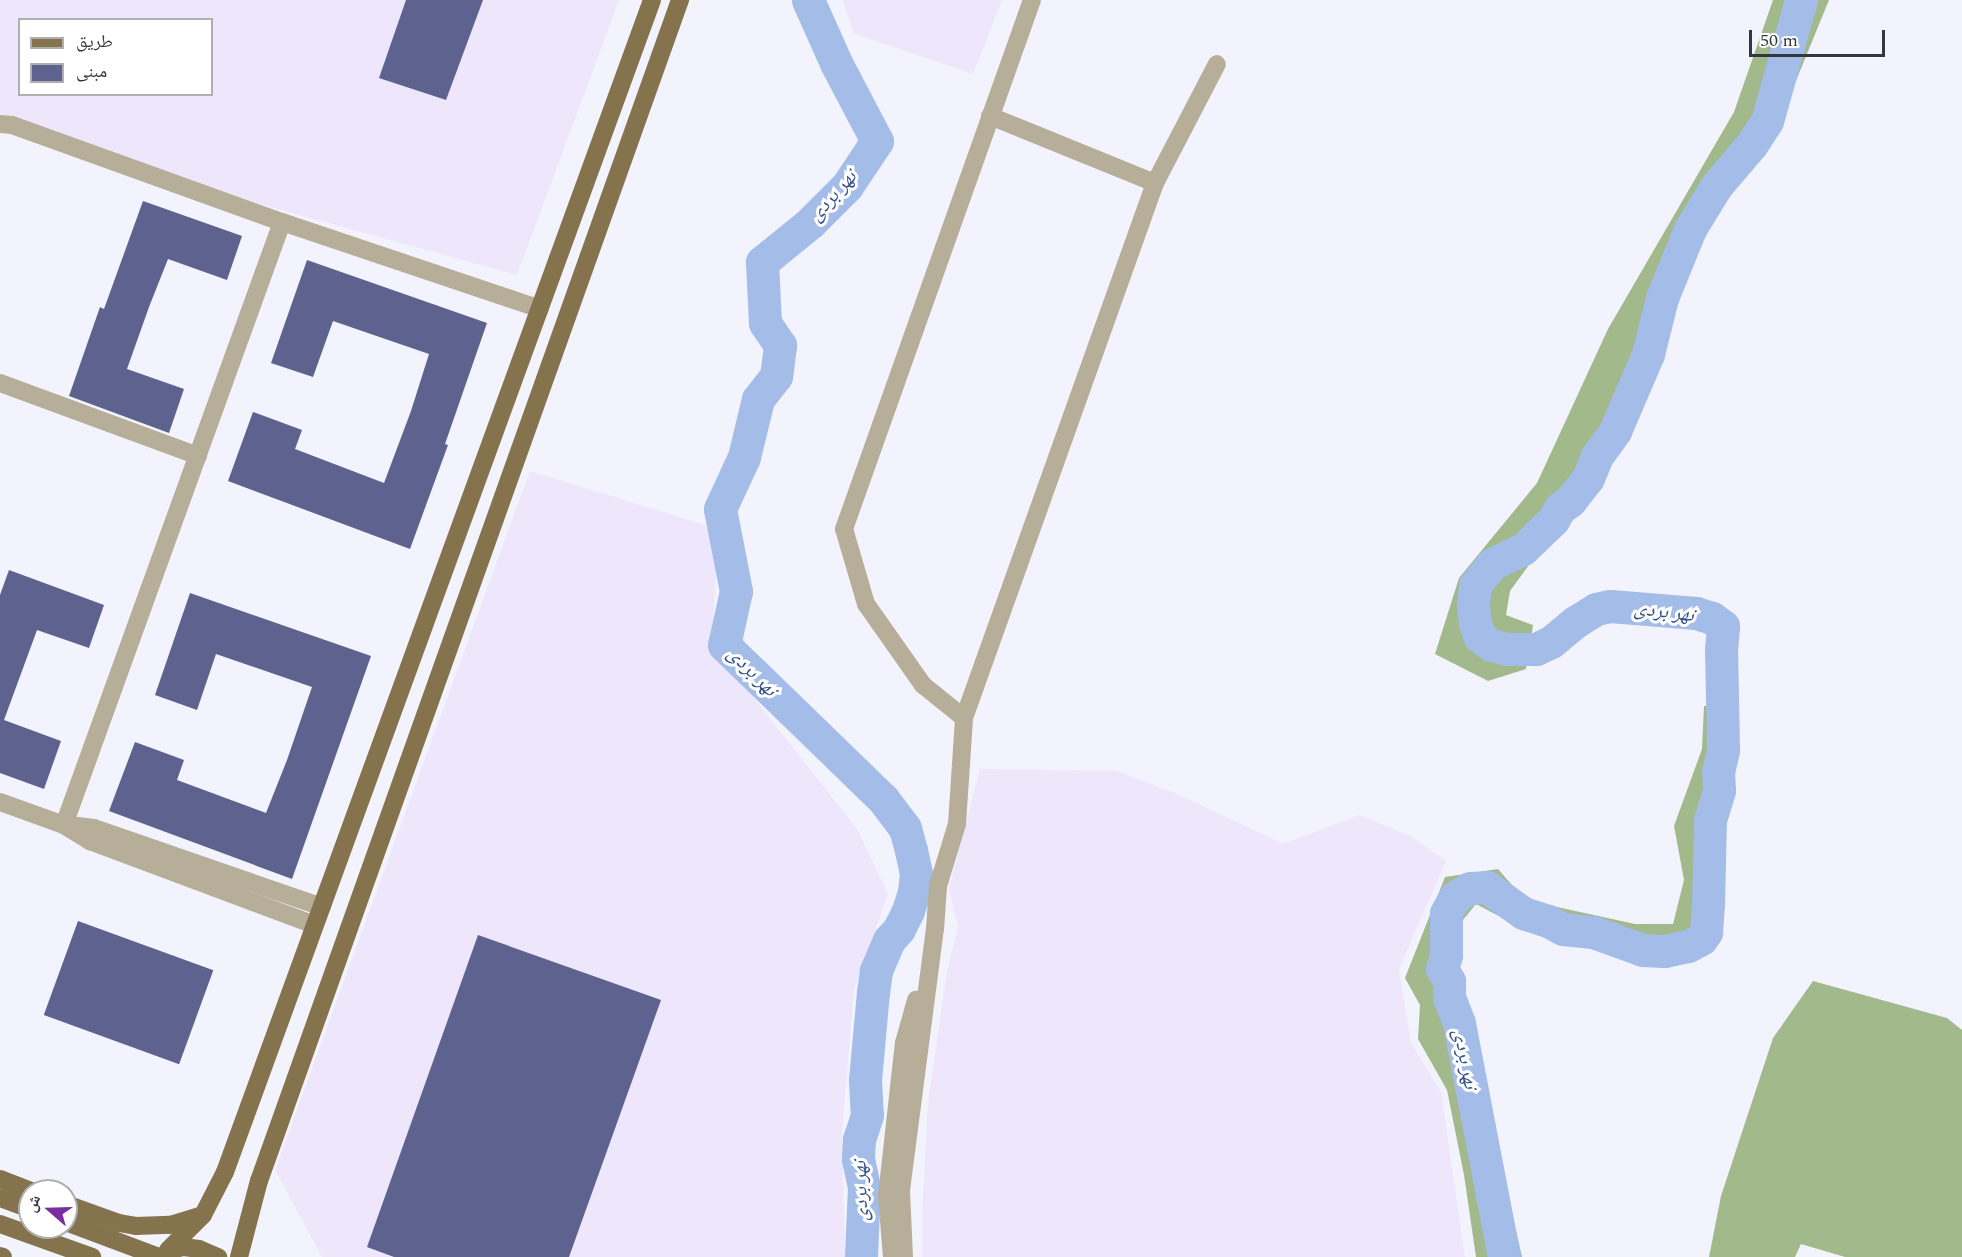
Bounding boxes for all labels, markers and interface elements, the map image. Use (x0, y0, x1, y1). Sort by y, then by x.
legend (18, 18, 213, 96)
scale bar (1752, 18, 1888, 56)
text: 50 m (1760, 27, 1798, 54)
text: طريق (76, 28, 113, 55)
text: مبنى (76, 58, 107, 85)
water label: نهر بردى (804, 166, 862, 226)
water label: نهر بردى (1633, 596, 1695, 628)
water label: نهر بردى (722, 642, 782, 702)
water label: نهر بردى (1447, 1027, 1483, 1091)
water label: نهر بردى (848, 1161, 874, 1221)
north arrow (18, 1179, 78, 1239)
text: ش (19, 1191, 47, 1216)

